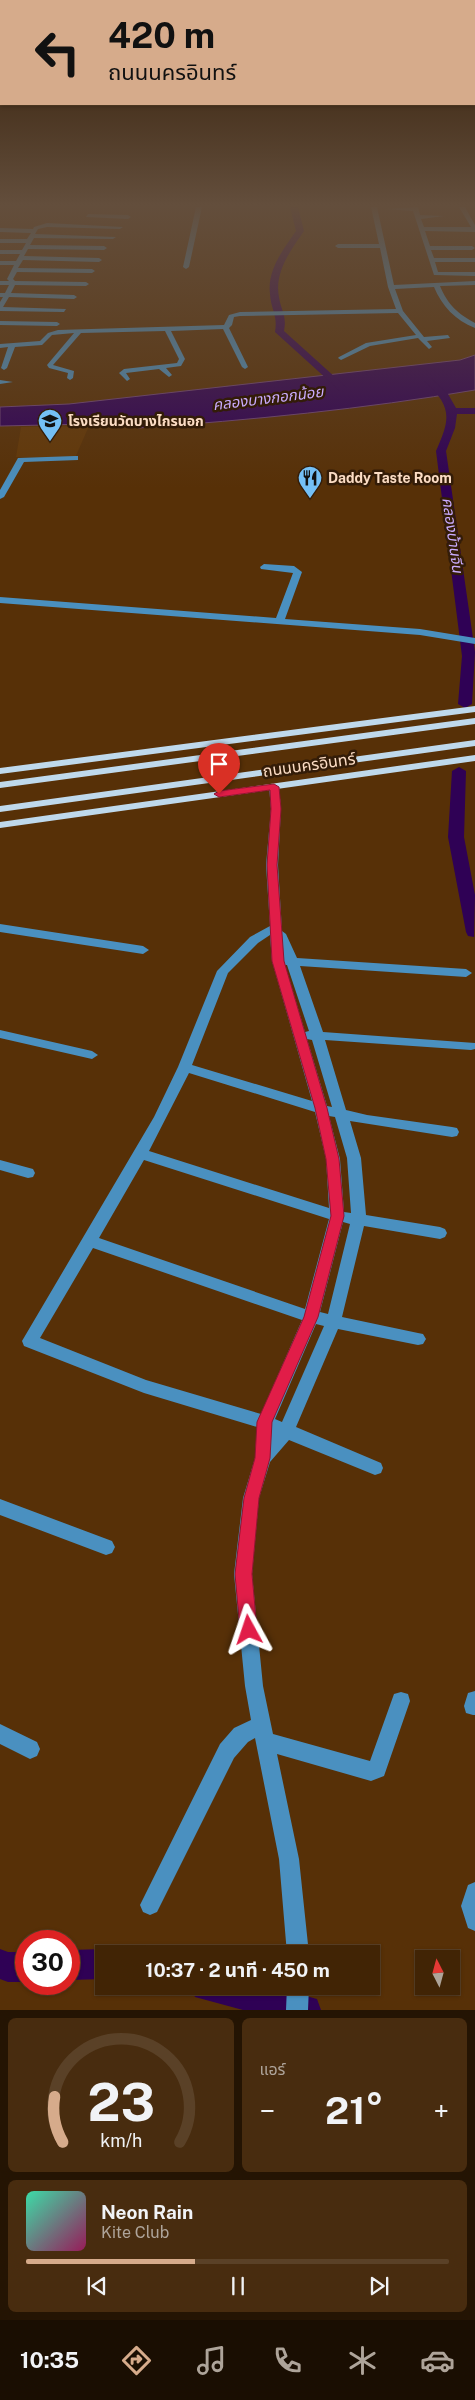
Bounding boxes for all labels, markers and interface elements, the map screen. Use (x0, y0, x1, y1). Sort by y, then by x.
text: 420 m (108, 15, 215, 56)
icon: left (25, 20, 90, 85)
text: ถนนนครอินทร์ (108, 59, 236, 85)
water label: คลองบางกอกน้อย (212, 383, 325, 413)
school or university icon: โรงเรียนวัดบางไกรนอก (37, 408, 63, 442)
place label: โรงเรียนวัดบางไกรนอก (68, 413, 204, 429)
restaurant icon: Daddy Taste Room (297, 465, 323, 499)
place label: Daddy Taste Room (328, 470, 452, 486)
water label: คลองบ้านจีน (439, 496, 467, 575)
pin (198, 743, 240, 794)
street label: ถนนนครอินทร์ (262, 749, 357, 781)
icon: arrive (205, 750, 233, 778)
position arrow (222, 1603, 274, 1655)
speed limit sign: 30 (15, 1930, 80, 1995)
north arrow (415, 1950, 460, 1995)
map controls (415, 1950, 460, 1995)
text: 10:37 · 2 นาที · 450 m (145, 1959, 330, 1981)
text: แอร์ (260, 2060, 285, 2079)
text: 23 (87, 2072, 155, 2133)
text: 21° (325, 2088, 383, 2133)
text: − (260, 2094, 275, 2127)
text: + (433, 2094, 449, 2127)
text: km/h (100, 2130, 142, 2151)
text: Neon Rain (101, 2201, 193, 2223)
text: Kite Club (101, 2223, 169, 2242)
icon: previous (83, 2272, 111, 2300)
icon: pause (224, 2272, 252, 2300)
icon: next (365, 2272, 393, 2300)
icon: directions (119, 2343, 154, 2378)
icon: music (194, 2343, 229, 2378)
icon: phone (270, 2343, 305, 2378)
icon: climate (345, 2343, 380, 2378)
icon: car (420, 2343, 455, 2378)
text: 10:35 (20, 2347, 79, 2373)

